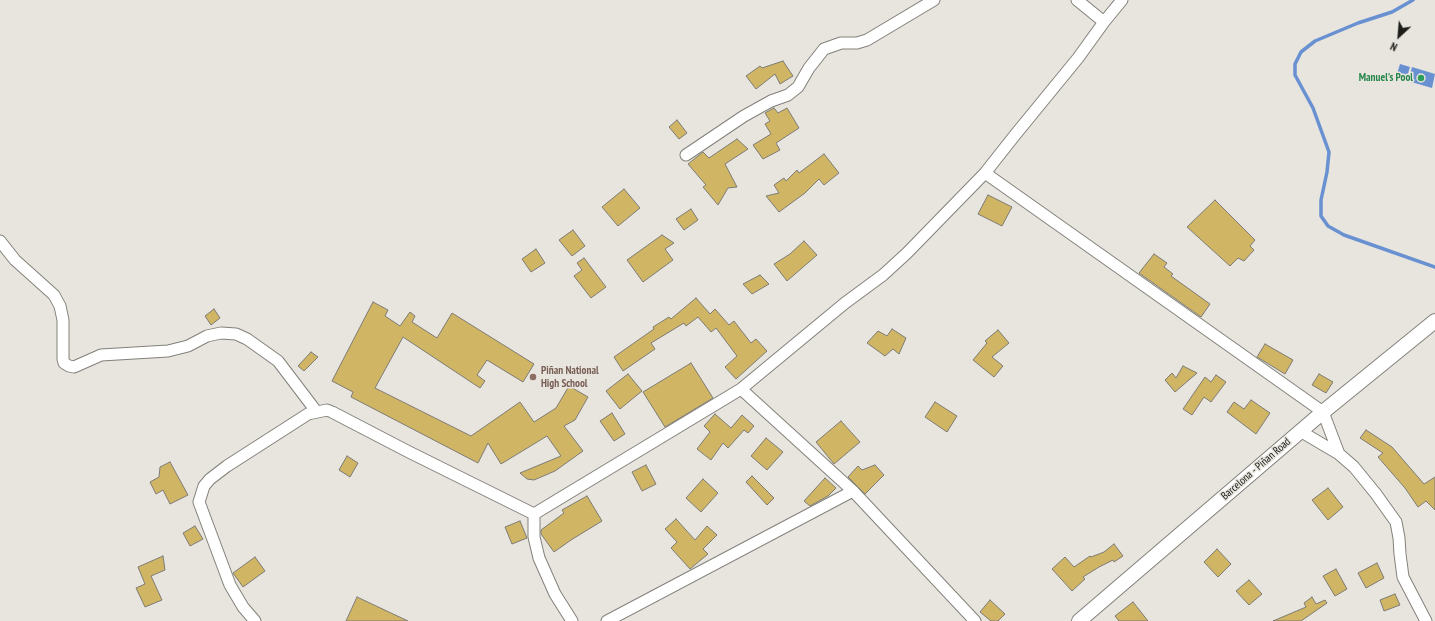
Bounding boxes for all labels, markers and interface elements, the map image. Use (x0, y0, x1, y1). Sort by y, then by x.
north arrow (1379, 16, 1419, 56)
text: N (1388, 39, 1399, 54)
place label: Manuel's Pool (1359, 71, 1413, 85)
marker: Manuel's Pool (1416, 73, 1426, 83)
place label: Piñan National High School (541, 364, 599, 390)
marker: Piñan National High School (528, 372, 538, 382)
street label: Barcelona - Piñan Road (1219, 435, 1293, 503)

